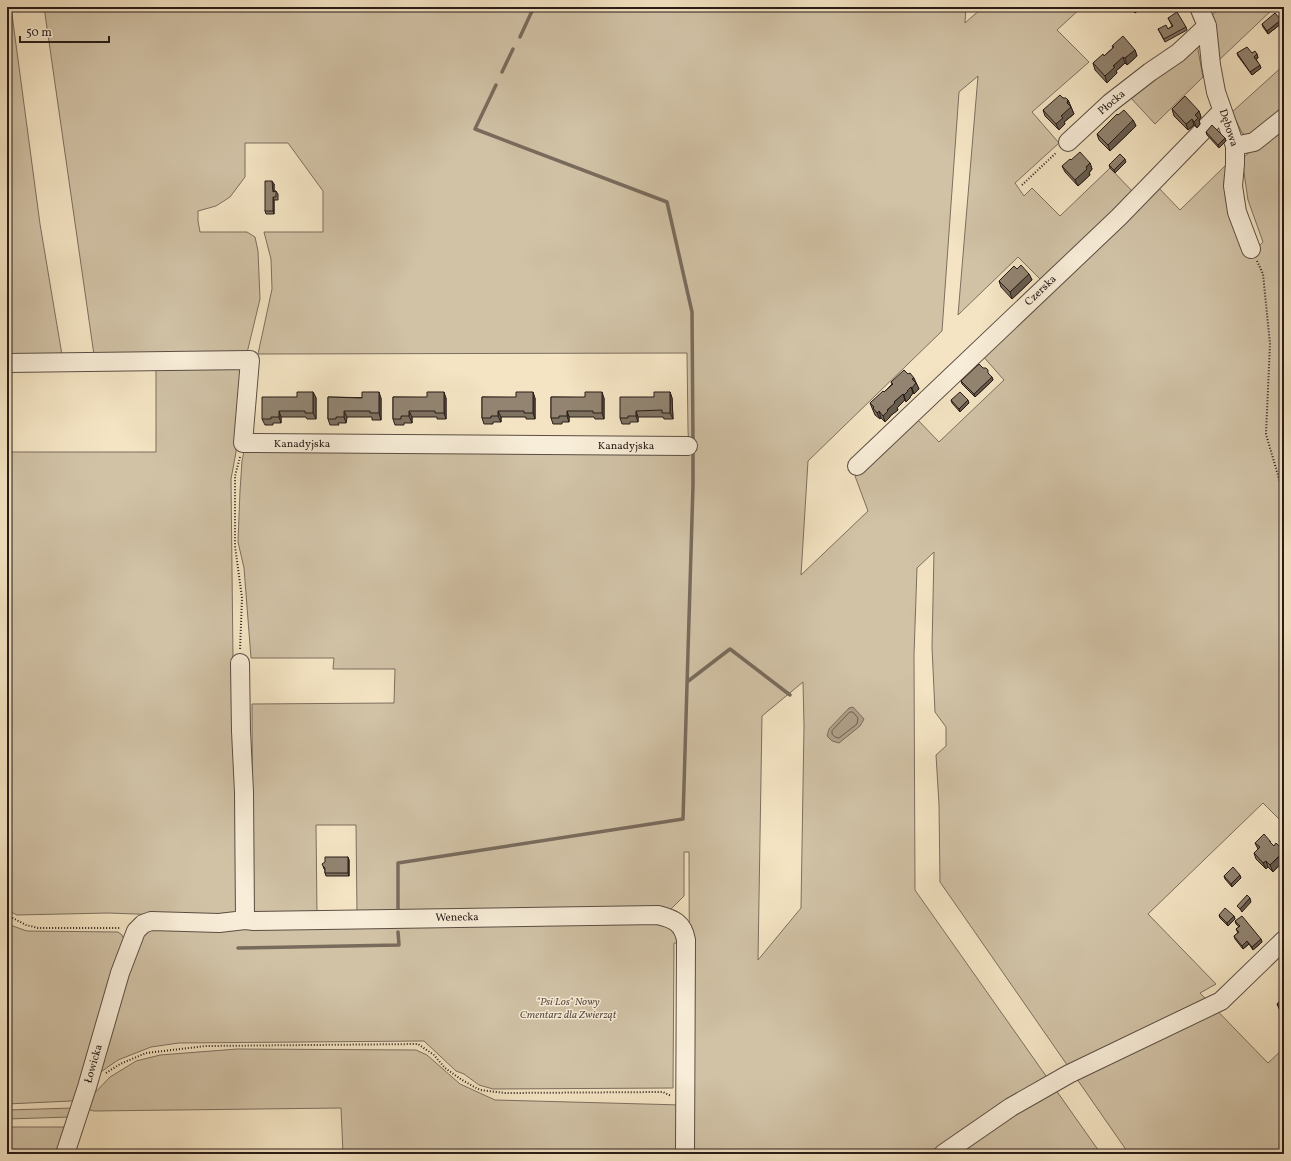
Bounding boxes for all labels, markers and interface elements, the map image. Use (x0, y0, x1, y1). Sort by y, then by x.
scale bar (20, 18, 109, 44)
text: 50 m (26, 25, 52, 41)
street label: Płocka (1095, 87, 1129, 119)
street label: Dębowa (1215, 107, 1241, 149)
street label: Czerska (1022, 272, 1061, 310)
street label: Kanadyjska (274, 437, 331, 452)
street label: Kanadyjska (598, 439, 655, 454)
street label: Wenecka (435, 910, 479, 926)
park label: "Psi Los" Nowy Cmentarz dla Zwierząt (520, 995, 617, 1023)
street label: Łowicka (81, 1042, 107, 1085)

